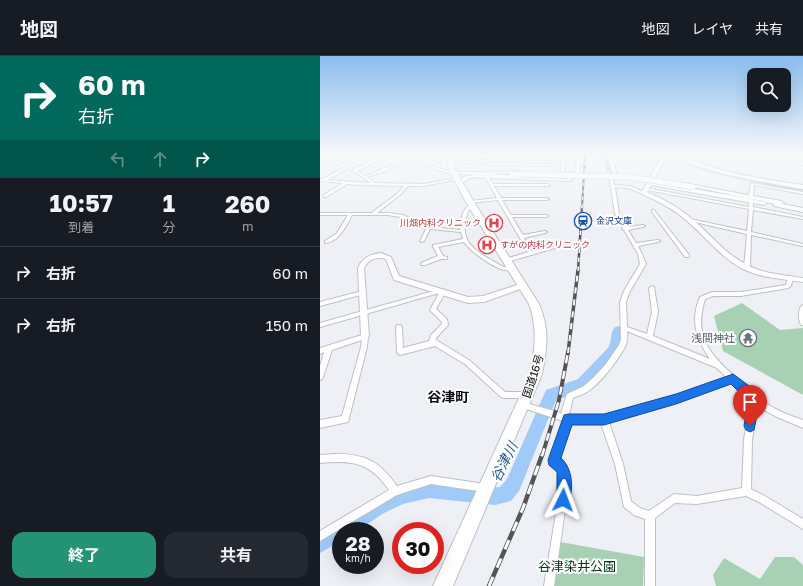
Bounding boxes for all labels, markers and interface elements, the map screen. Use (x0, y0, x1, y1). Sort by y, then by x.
text: 地図 (20, 17, 58, 40)
text: 地図 (641, 20, 669, 37)
text: レイヤ (691, 20, 733, 37)
text: 共有 (755, 20, 783, 37)
text: 60 m (78, 68, 145, 101)
map controls (747, 68, 791, 112)
button: search (747, 68, 791, 112)
icon: right (12, 72, 64, 124)
text: 右折 (78, 105, 114, 127)
icon: left (107, 148, 129, 170)
icon: ahead (149, 148, 171, 170)
icon: right (191, 148, 213, 170)
text: 10:57 (50, 188, 113, 217)
text: 1 (163, 188, 175, 217)
text: 260 (225, 189, 270, 218)
station icon: 金沢文庫 (573, 211, 593, 231)
hospital icon: 川畑内科クリニック (484, 213, 504, 233)
place label: 金沢文庫 (596, 215, 632, 226)
place label: 川畑内科クリニック (400, 217, 481, 228)
text: m (242, 218, 253, 234)
text: 到着 (68, 219, 94, 235)
text: 分 (162, 219, 175, 235)
hospital icon: すがの内科クリニック (477, 235, 497, 255)
place label: すがの内科クリニック (500, 239, 590, 250)
icon: right (12, 262, 34, 284)
text: 右折 (46, 264, 76, 282)
text: 60 m (273, 264, 308, 282)
icon: right (12, 314, 34, 336)
text: 右折 (46, 316, 76, 334)
text: 150 m (266, 316, 308, 334)
temple icon: 浅間神社 (738, 328, 758, 348)
place label: 浅間神社 (691, 331, 735, 344)
street label: 国道16号 (519, 352, 546, 399)
pin (733, 385, 767, 426)
district label: 谷津町 (427, 388, 469, 405)
icon: arrive (739, 391, 761, 413)
water label: 谷津川 (486, 437, 522, 484)
position arrow (542, 479, 584, 521)
speed limit sign: 30 (392, 522, 444, 574)
text: 28 (345, 531, 370, 555)
button: 終了 (12, 532, 156, 578)
button: 共有 (164, 532, 308, 578)
text: km/h (345, 552, 371, 564)
park label: 谷津染井公園 (538, 558, 616, 574)

